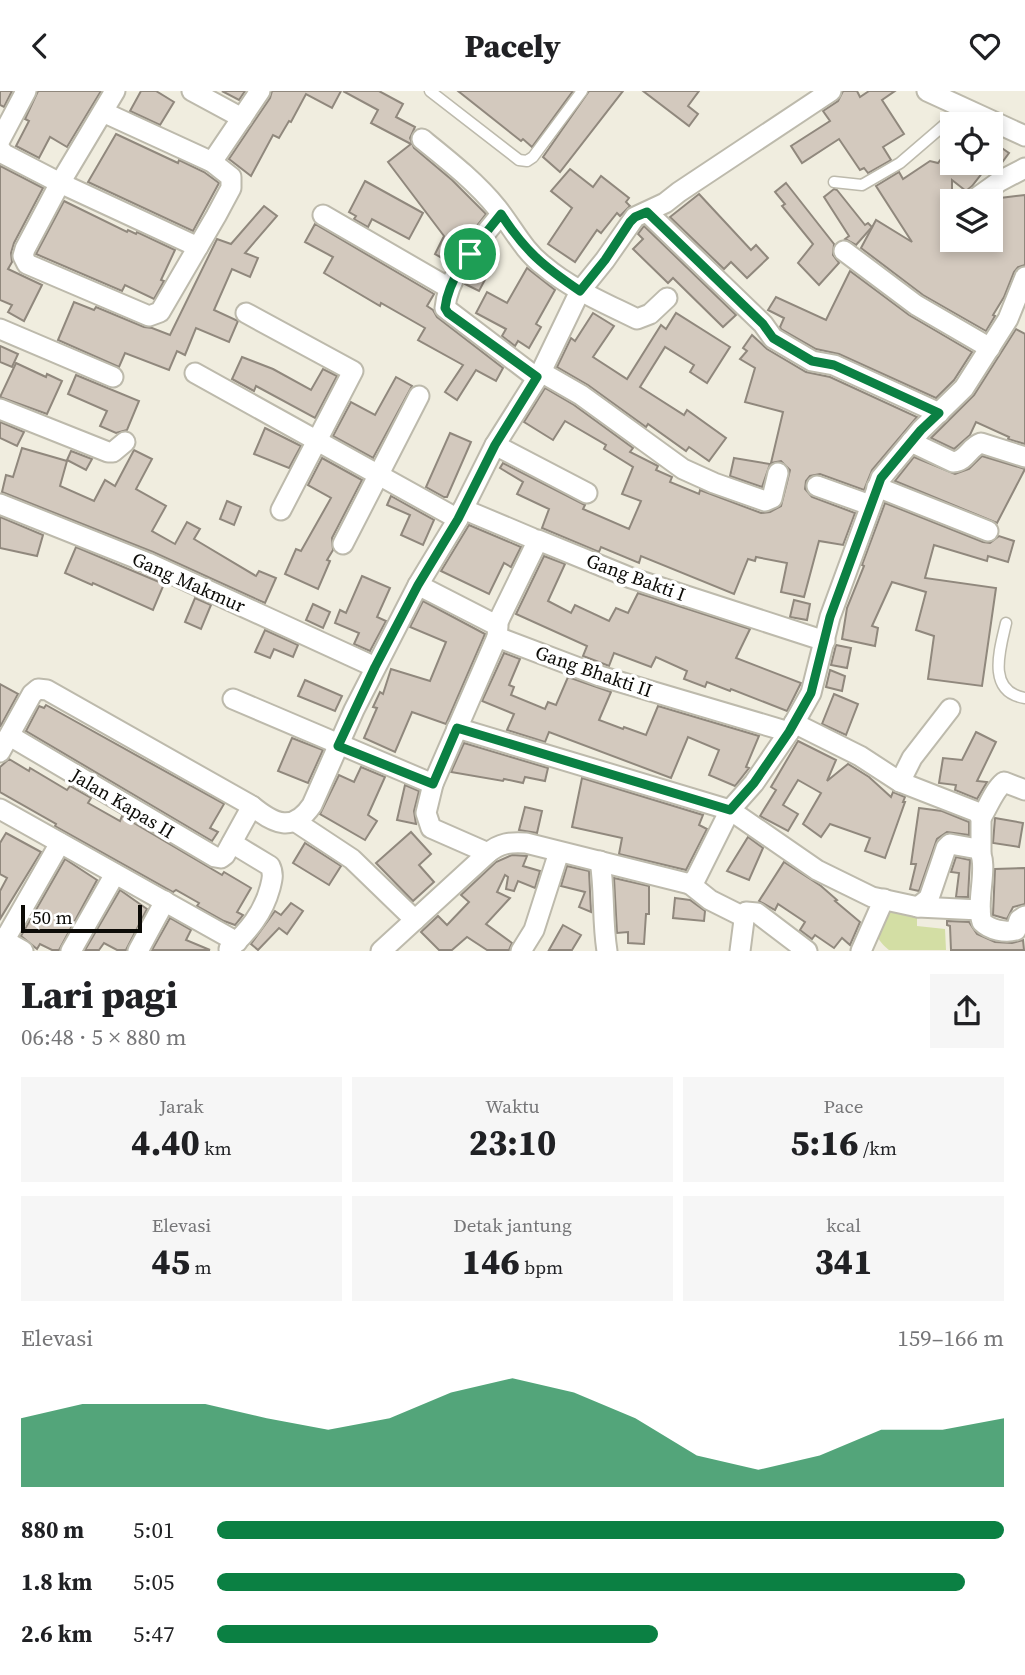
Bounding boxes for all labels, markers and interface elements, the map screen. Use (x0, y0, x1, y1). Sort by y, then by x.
text: Pacely (464, 24, 561, 68)
icon: back (21, 27, 59, 65)
icon: heart (966, 27, 1004, 65)
map controls (940, 112, 1003, 252)
button: locate (940, 112, 1003, 175)
button: layers (940, 189, 1003, 252)
pin (440, 224, 500, 284)
icon: arrive (451, 235, 489, 273)
street label: Gang Makmur (128, 545, 250, 619)
street label: Gang Bakti I (583, 547, 689, 607)
street label: Gang Bhakti II (532, 639, 656, 703)
street label: Jalan Kapas II (65, 761, 180, 844)
scale bar (21, 901, 142, 933)
text: 50 m (32, 904, 73, 930)
text: Lari pagi (21, 969, 178, 1021)
button: share (930, 974, 1004, 1048)
text: 06:48 · 5 × 880 m (21, 1021, 187, 1053)
text: Jarak (159, 1093, 204, 1119)
text: Waktu (485, 1093, 540, 1119)
text: Pace (824, 1093, 863, 1119)
text: 4.40 (131, 1119, 200, 1167)
text: 23:10 (469, 1119, 556, 1167)
text: 5:16 (790, 1119, 859, 1167)
text: km (200, 1135, 232, 1161)
text: /km (859, 1135, 897, 1161)
text: Elevasi (152, 1212, 211, 1238)
text: Detak jantung (453, 1212, 572, 1238)
text: kcal (826, 1212, 861, 1238)
text: 45 (151, 1238, 190, 1286)
text: 146 (462, 1238, 520, 1286)
text: 341 (815, 1238, 872, 1286)
text: m (190, 1254, 212, 1280)
text: bpm (520, 1254, 563, 1280)
text: Elevasi (21, 1322, 93, 1354)
text: 159–166 m (897, 1322, 1004, 1354)
text: 880 m (21, 1514, 84, 1546)
text: 5:01 (133, 1514, 174, 1546)
text: 1.8 km (21, 1566, 92, 1598)
text: 5:05 (133, 1566, 174, 1598)
text: 2.6 km (21, 1618, 92, 1650)
text: 5:47 (133, 1618, 174, 1650)

